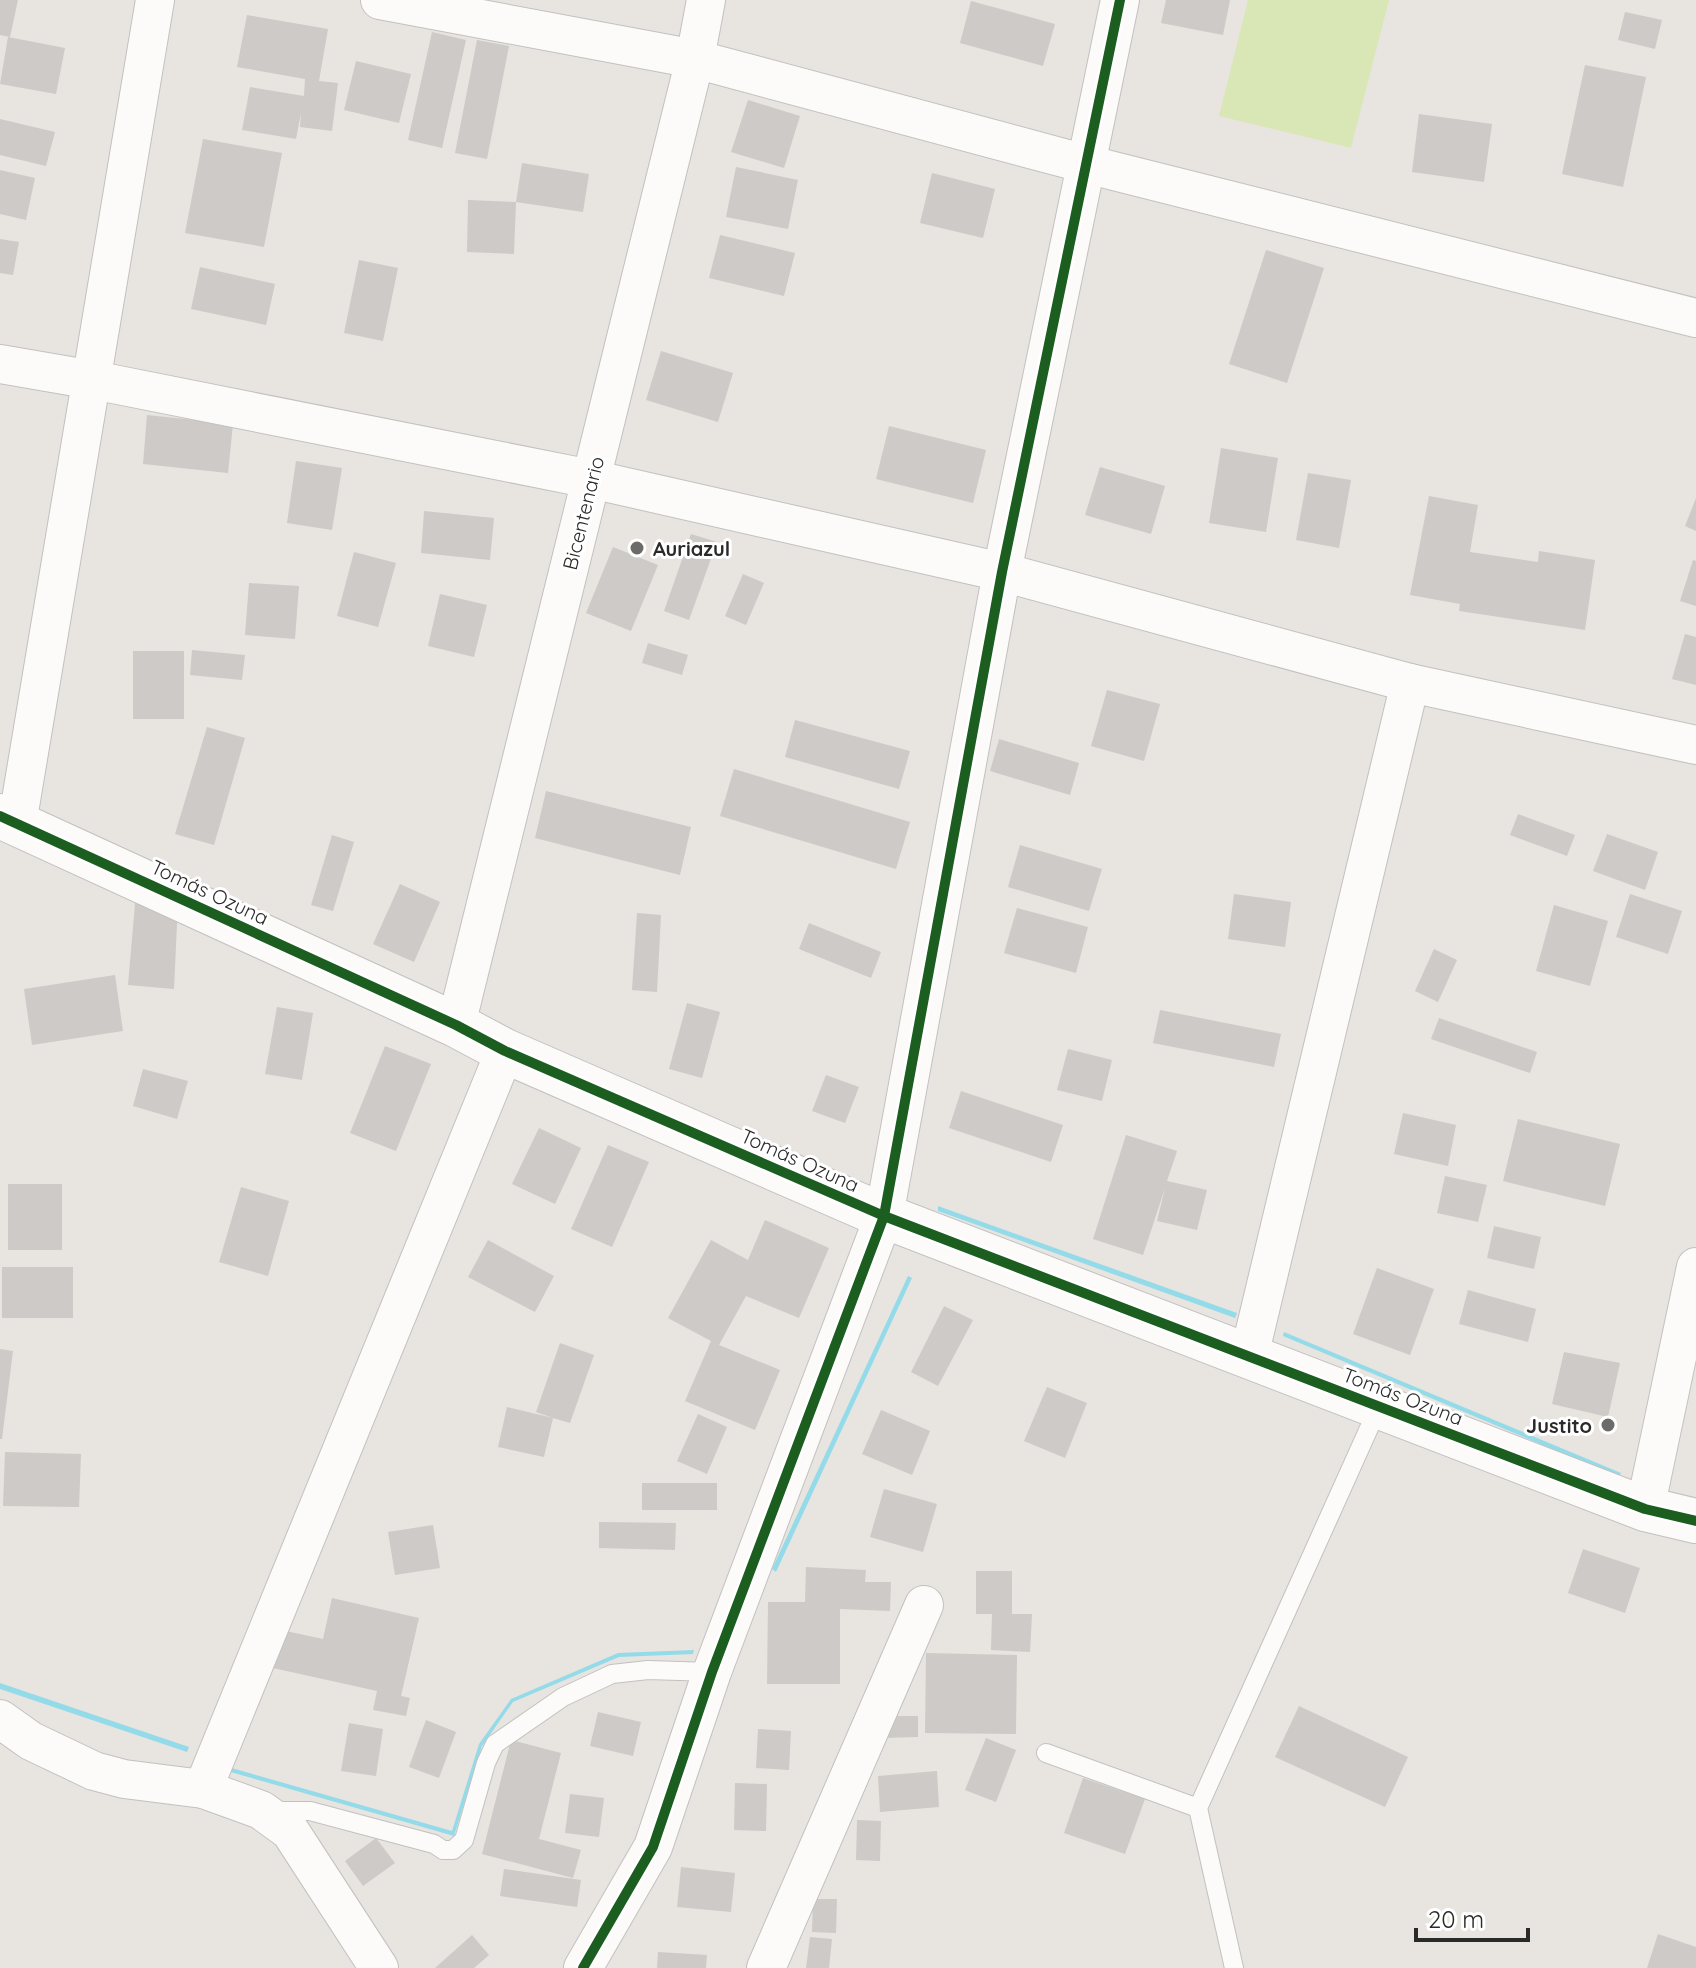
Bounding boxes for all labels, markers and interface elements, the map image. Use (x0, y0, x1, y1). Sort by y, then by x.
street label: Bicentenario (557, 454, 609, 572)
place label: Auriazul (653, 536, 730, 561)
marker: Auriazul (628, 539, 646, 557)
street label: Tomás Ozuna (147, 854, 273, 930)
street label: Tomás Ozuna (737, 1123, 863, 1197)
street label: Tomás Ozuna (1339, 1362, 1467, 1430)
place label: Justito (1526, 1413, 1592, 1438)
marker: Justito (1599, 1416, 1617, 1434)
scale bar (1416, 1892, 1528, 1942)
text: 20 m (1428, 1904, 1484, 1934)

